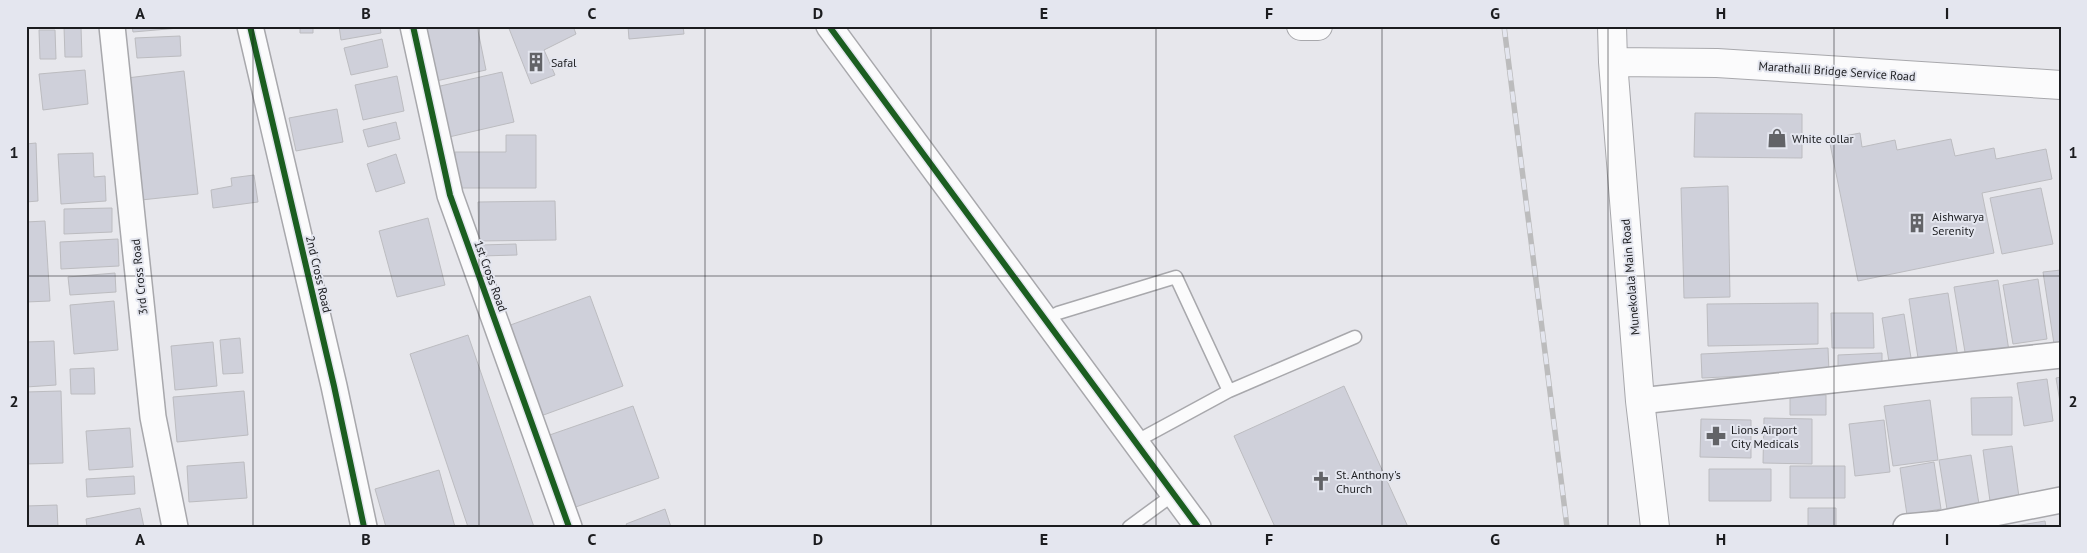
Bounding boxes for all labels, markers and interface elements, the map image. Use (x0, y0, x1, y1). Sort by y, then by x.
text: A (135, 3, 145, 23)
text: B (361, 3, 371, 23)
text: C (588, 3, 597, 23)
text: D (813, 3, 823, 23)
text: E (1040, 3, 1048, 23)
text: F (1265, 3, 1273, 23)
text: G (1490, 3, 1500, 23)
text: H (1716, 3, 1726, 23)
text: I (1945, 3, 1949, 23)
building icon: Safal (525, 51, 547, 73)
place label: Safal (551, 55, 577, 70)
street label: Marathalli Bridge Service Road (1758, 58, 1916, 84)
shop icon: White collar (1766, 127, 1788, 149)
place label: White collar (1792, 131, 1854, 146)
text: 1 (9, 142, 19, 162)
text: 1 (2068, 142, 2078, 162)
place label: Aishwarya Serenity (1932, 209, 1984, 238)
building icon: Aishwarya Serenity (1906, 212, 1928, 234)
street label: Munekolala Main Road (1617, 218, 1643, 336)
street label: 2nd Cross Road (303, 234, 335, 314)
street label: 3rd Cross Road (128, 238, 150, 316)
street label: 1st Cross Road (471, 238, 511, 314)
text: 2 (9, 391, 19, 411)
text: 2 (2068, 391, 2078, 411)
place label: Lions Airport City Medicals (1731, 422, 1799, 451)
pharmacy icon: Lions Airport City Medicals (1705, 425, 1727, 447)
place label: St. Anthony's Church (1336, 467, 1401, 496)
church icon: St. Anthony's Church (1310, 470, 1332, 492)
text: A (135, 529, 145, 549)
text: B (361, 529, 371, 549)
text: C (588, 529, 597, 549)
text: D (813, 529, 823, 549)
text: E (1040, 529, 1048, 549)
text: F (1265, 529, 1273, 549)
text: G (1490, 529, 1500, 549)
text: H (1716, 529, 1726, 549)
text: I (1945, 529, 1949, 549)

